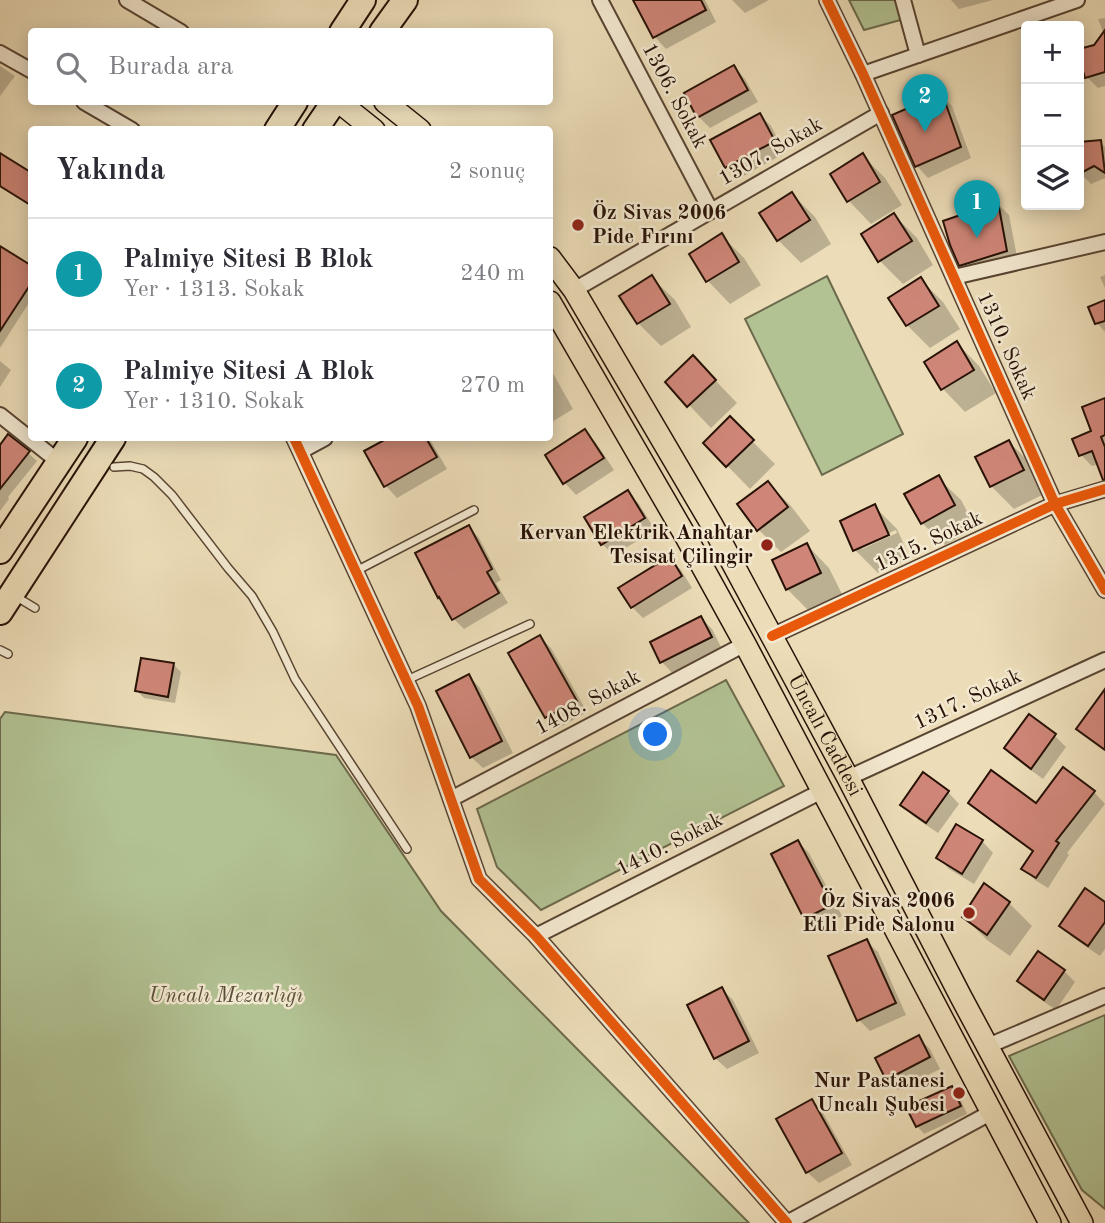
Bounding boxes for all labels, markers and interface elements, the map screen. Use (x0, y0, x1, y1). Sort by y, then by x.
map controls (1021, 21, 1084, 210)
button: + (1021, 21, 1084, 84)
search box (28, 28, 553, 105)
street label: 1306. Sokak (637, 40, 711, 152)
icon: search (52, 48, 90, 86)
text: Burada ara (108, 54, 233, 80)
pin: 2 (902, 74, 948, 132)
button: − (1021, 84, 1084, 147)
street label: 1307. Sokak (715, 114, 827, 190)
button: layers (1021, 147, 1084, 210)
text: Yakında (56, 156, 165, 186)
text: 2 sonuç (449, 160, 525, 183)
pin: 1 (954, 180, 1000, 238)
place label: Öz Sivas 2006 Pide Fırını (592, 200, 726, 248)
marker: Öz Sivas 2006 Pide Fırını (570, 217, 586, 233)
text: Palmiye Sitesi B Blok (123, 247, 373, 273)
text: 1 (72, 262, 86, 285)
text: 240 m (460, 262, 525, 285)
text: Yer · 1313. Sokak (123, 278, 305, 301)
street label: 1310. Sokak (973, 289, 1039, 403)
text: Palmiye Sitesi A Blok (123, 359, 374, 385)
text: 2 (72, 374, 86, 397)
text: 270 m (460, 374, 525, 397)
text: Yer · 1310. Sokak (123, 390, 305, 413)
street label: 1315. Sokak (872, 508, 986, 576)
place label: Kervan Elektrik Anahtar Tesisat Çilingir (519, 523, 753, 568)
marker: Kervan Elektrik Anahtar Tesisat Çilingir (759, 537, 775, 553)
street label: 1408. Sokak (532, 666, 644, 740)
street label: 1317. Sokak (911, 666, 1025, 734)
street label: Uncalı Caddesi (784, 670, 866, 800)
your location (638, 717, 672, 751)
street label: 1410. Sokak (613, 809, 727, 881)
place label: Öz Sivas 2006 Etli Pide Salonu (802, 888, 955, 936)
marker: Öz Sivas 2006 Etli Pide Salonu (961, 905, 977, 921)
park label: Uncalı Mezarlığı (149, 986, 303, 1007)
place label: Nur Pastanesi Uncalı Şubesi (814, 1071, 945, 1116)
marker: Nur Pastanesi Uncalı Şubesi (951, 1085, 967, 1101)

